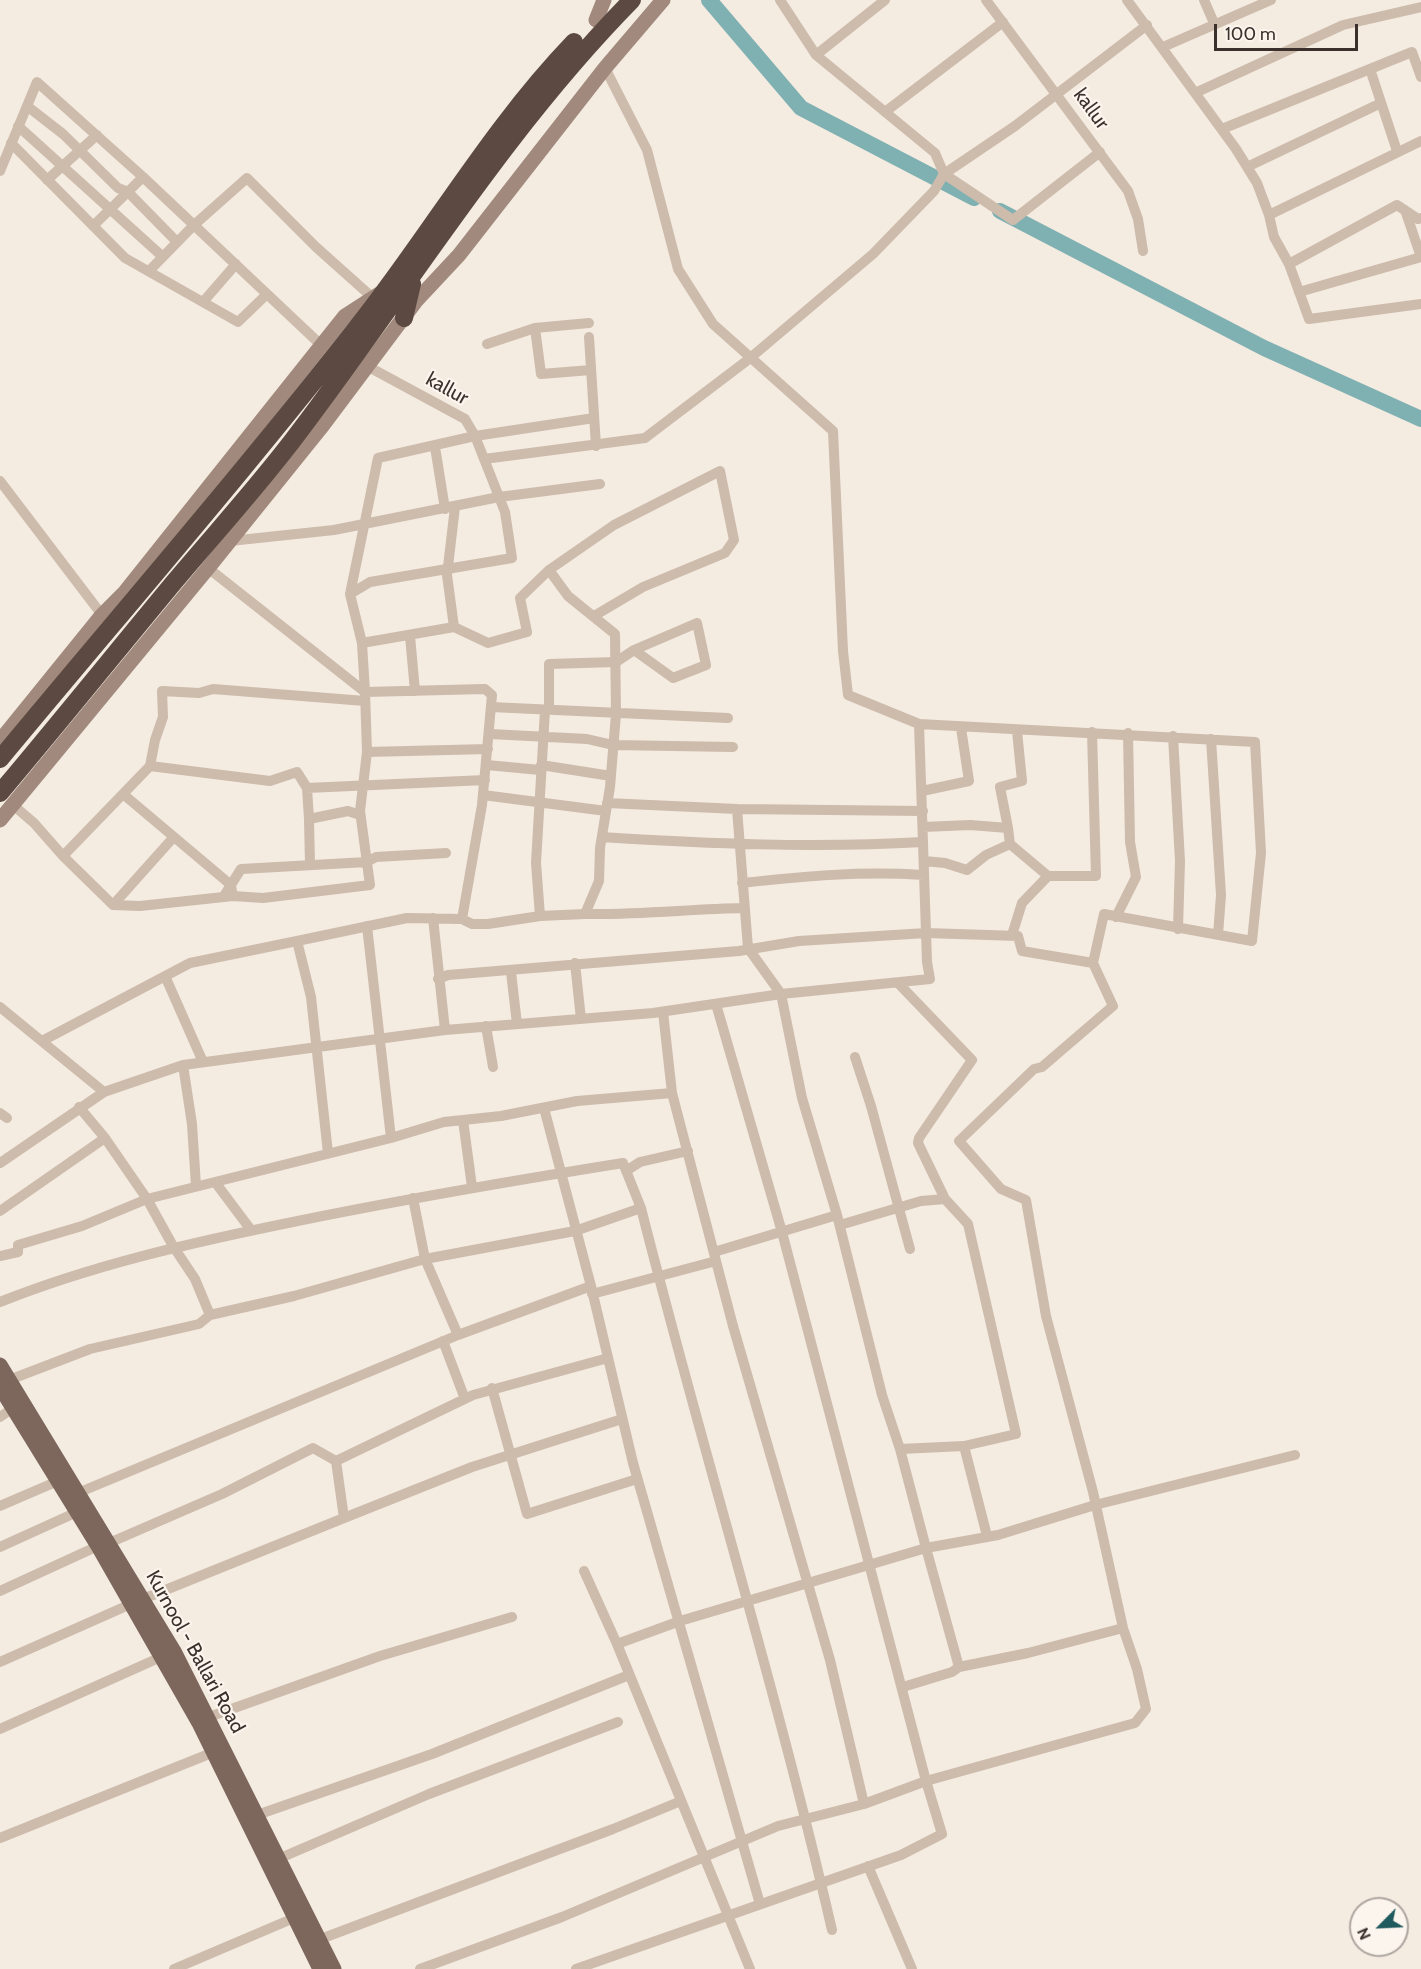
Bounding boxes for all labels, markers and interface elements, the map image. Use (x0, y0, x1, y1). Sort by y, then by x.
scale bar (1217, 12, 1361, 50)
text: 100 m (1225, 23, 1276, 45)
street label: kallur (1068, 84, 1114, 134)
street label: kallur (422, 368, 472, 410)
street label: Kurnool - Ballari Road (140, 1567, 250, 1737)
north arrow (1349, 1897, 1409, 1957)
text: N (1353, 1925, 1375, 1943)

